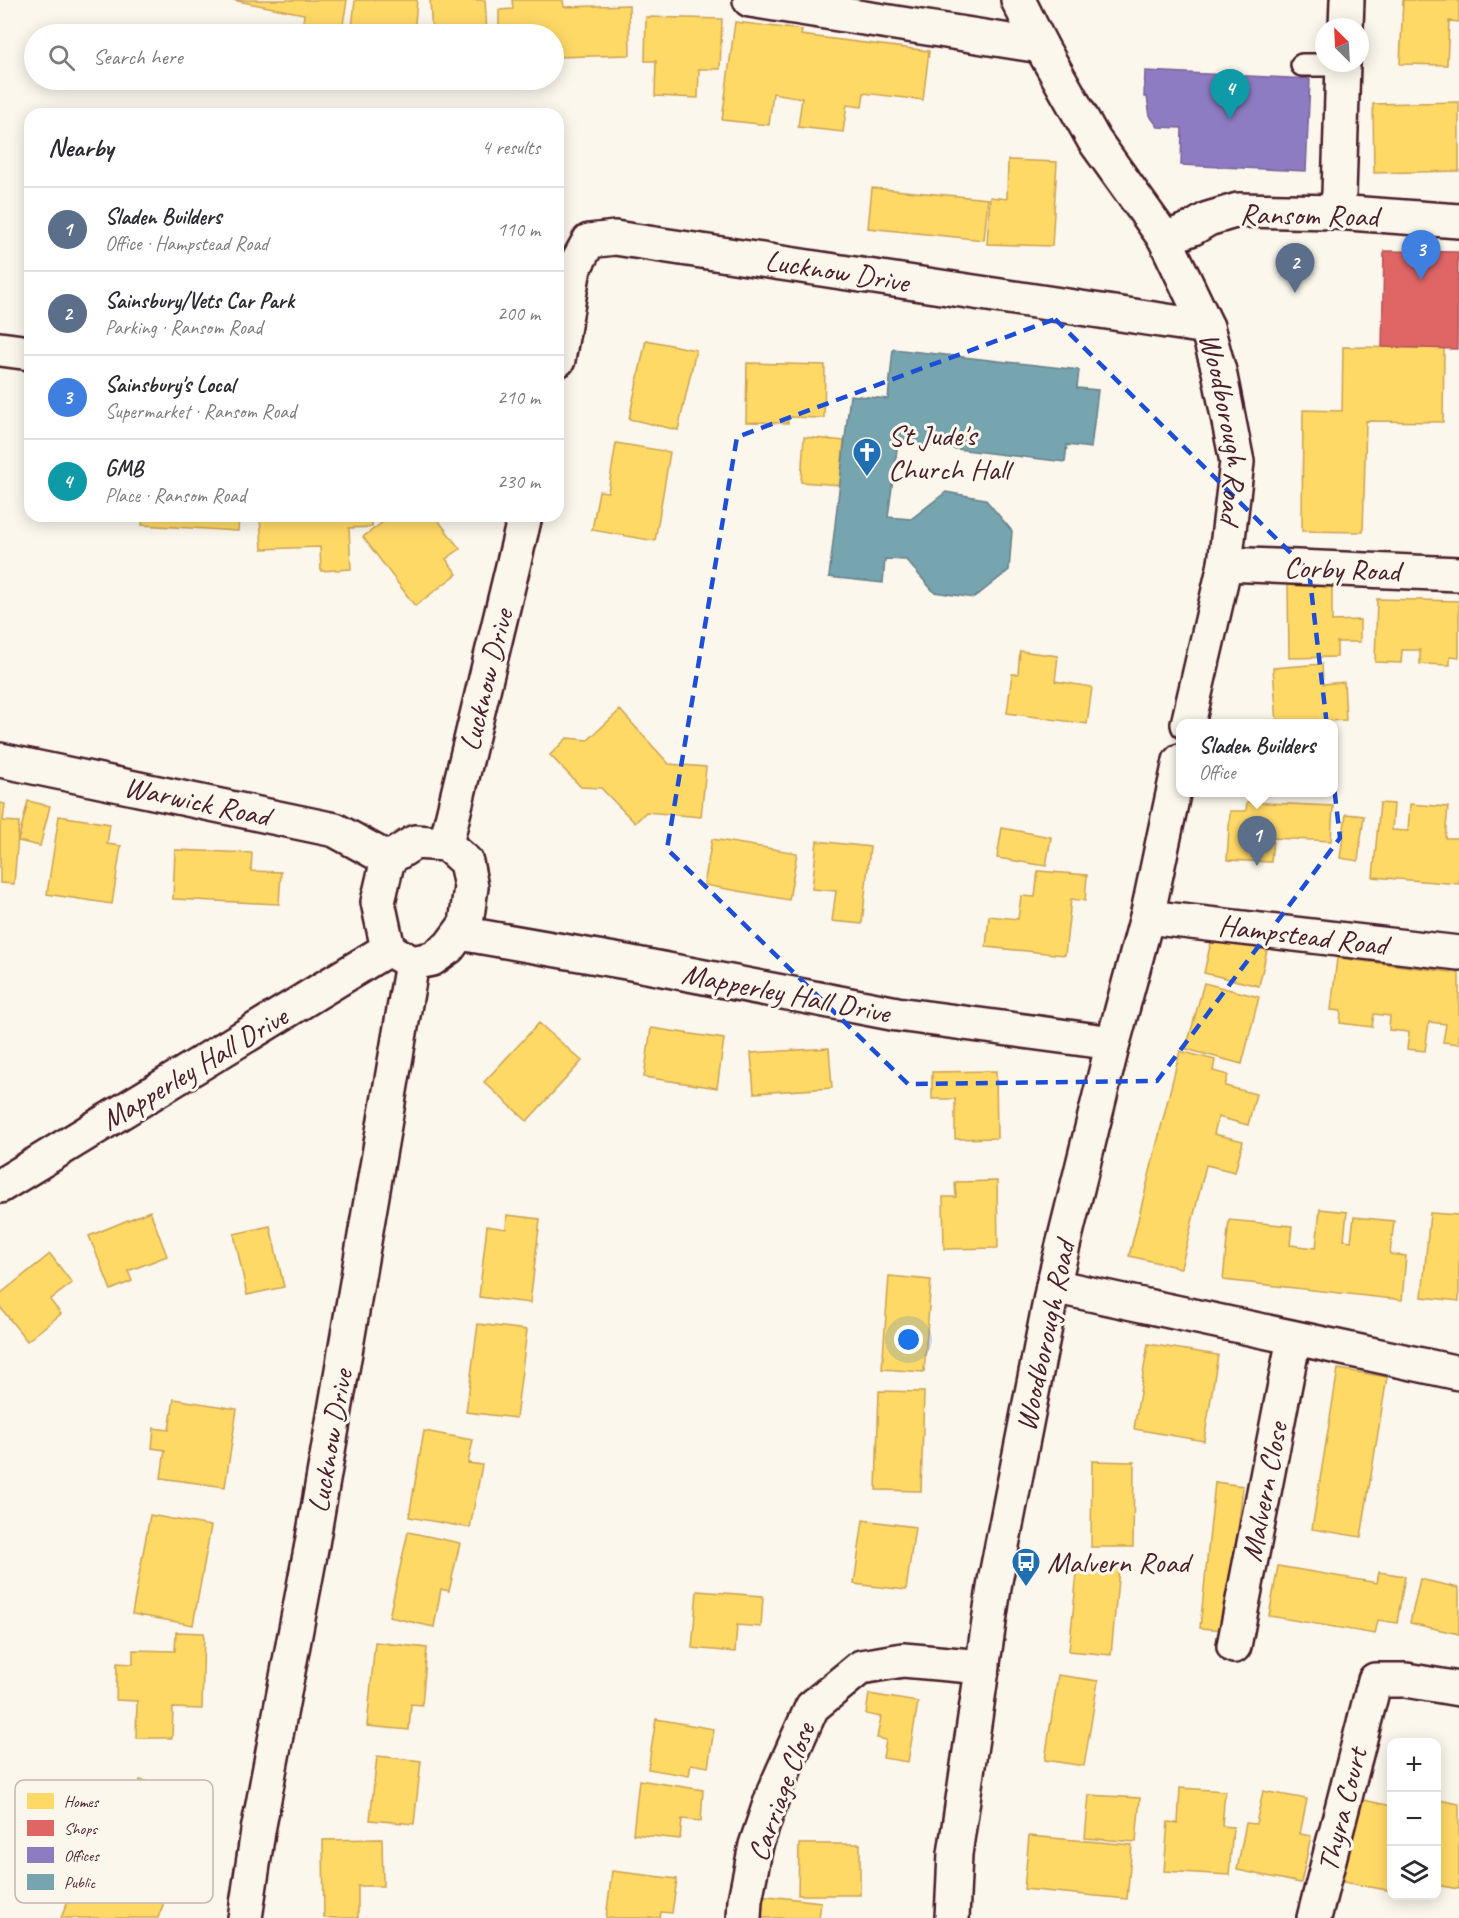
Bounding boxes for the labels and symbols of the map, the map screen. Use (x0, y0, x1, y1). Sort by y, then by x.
north arrow (1315, 18, 1369, 72)
pin: 4 (1210, 70, 1250, 119)
street label: Ransom Road (1239, 195, 1383, 235)
pin: 3 (1402, 230, 1440, 280)
street label: Lucknow Drive (763, 241, 914, 301)
pin: 2 (1276, 244, 1314, 293)
street label: Woodborough Road (1190, 328, 1257, 530)
place label: St Jude's Church Hall (888, 416, 1014, 488)
church icon: St Jude's Church Hall (851, 436, 883, 478)
street label: Corby Road (1284, 548, 1405, 590)
street label: Lucknow Drive (450, 603, 522, 755)
street label: Warwick Road (121, 767, 277, 836)
pin: 1 (1238, 816, 1276, 866)
street label: Hampstead Road (1217, 906, 1394, 965)
street label: Mapperley Hall Drive (679, 954, 895, 1032)
street label: Mapperley Hall Drive (94, 996, 296, 1139)
street label: Woodborough Road (1006, 1233, 1085, 1435)
your location (894, 1325, 923, 1354)
street label: Lucknow Drive (299, 1364, 362, 1515)
street label: Malvern Close (1232, 1417, 1297, 1565)
place label: Malvern Road (1047, 1543, 1194, 1581)
bus stop icon: Malvern Road (1010, 1546, 1042, 1588)
street label: Carriage Close (738, 1716, 824, 1866)
street label: Thyra Court (1308, 1741, 1376, 1876)
legend (15, 1780, 213, 1903)
text: Homes (64, 1792, 100, 1812)
text: Shops (64, 1819, 98, 1839)
text: Offices (64, 1846, 100, 1866)
text: Public (64, 1873, 96, 1893)

